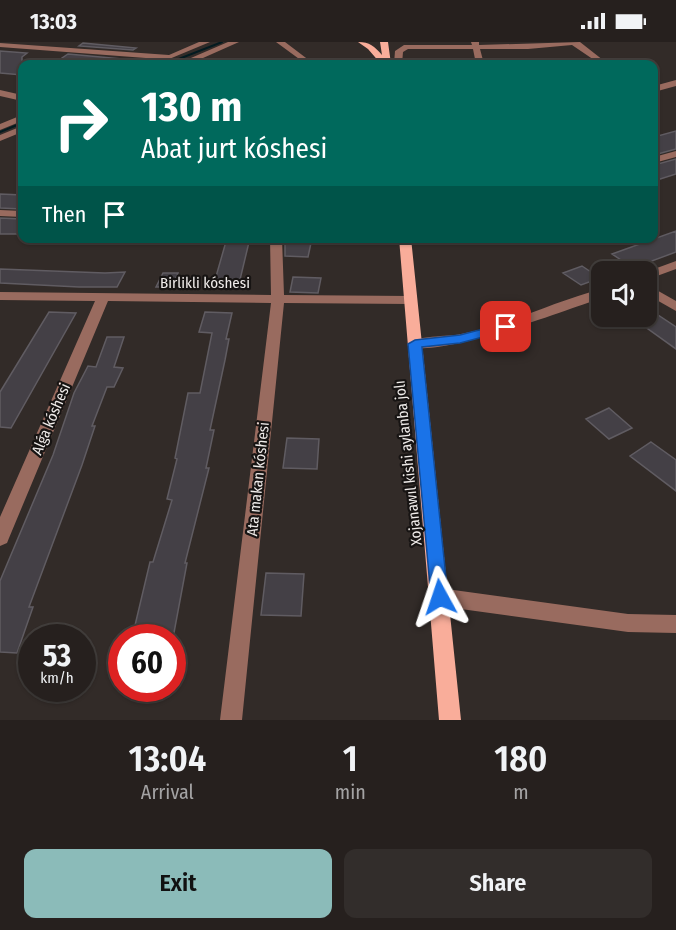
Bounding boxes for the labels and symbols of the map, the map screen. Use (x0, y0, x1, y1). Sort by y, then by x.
street label: Birlikli kóshesi (160, 274, 250, 292)
pin (480, 301, 531, 352)
street label: Alǵa kóshesi (28, 380, 74, 458)
street label: Xojanawıl kishi aylanba jolı (390, 380, 426, 546)
street label: Ata makan kóshesi (243, 421, 273, 537)
position arrow (408, 565, 472, 629)
speed limit sign: 60 (108, 624, 186, 702)

